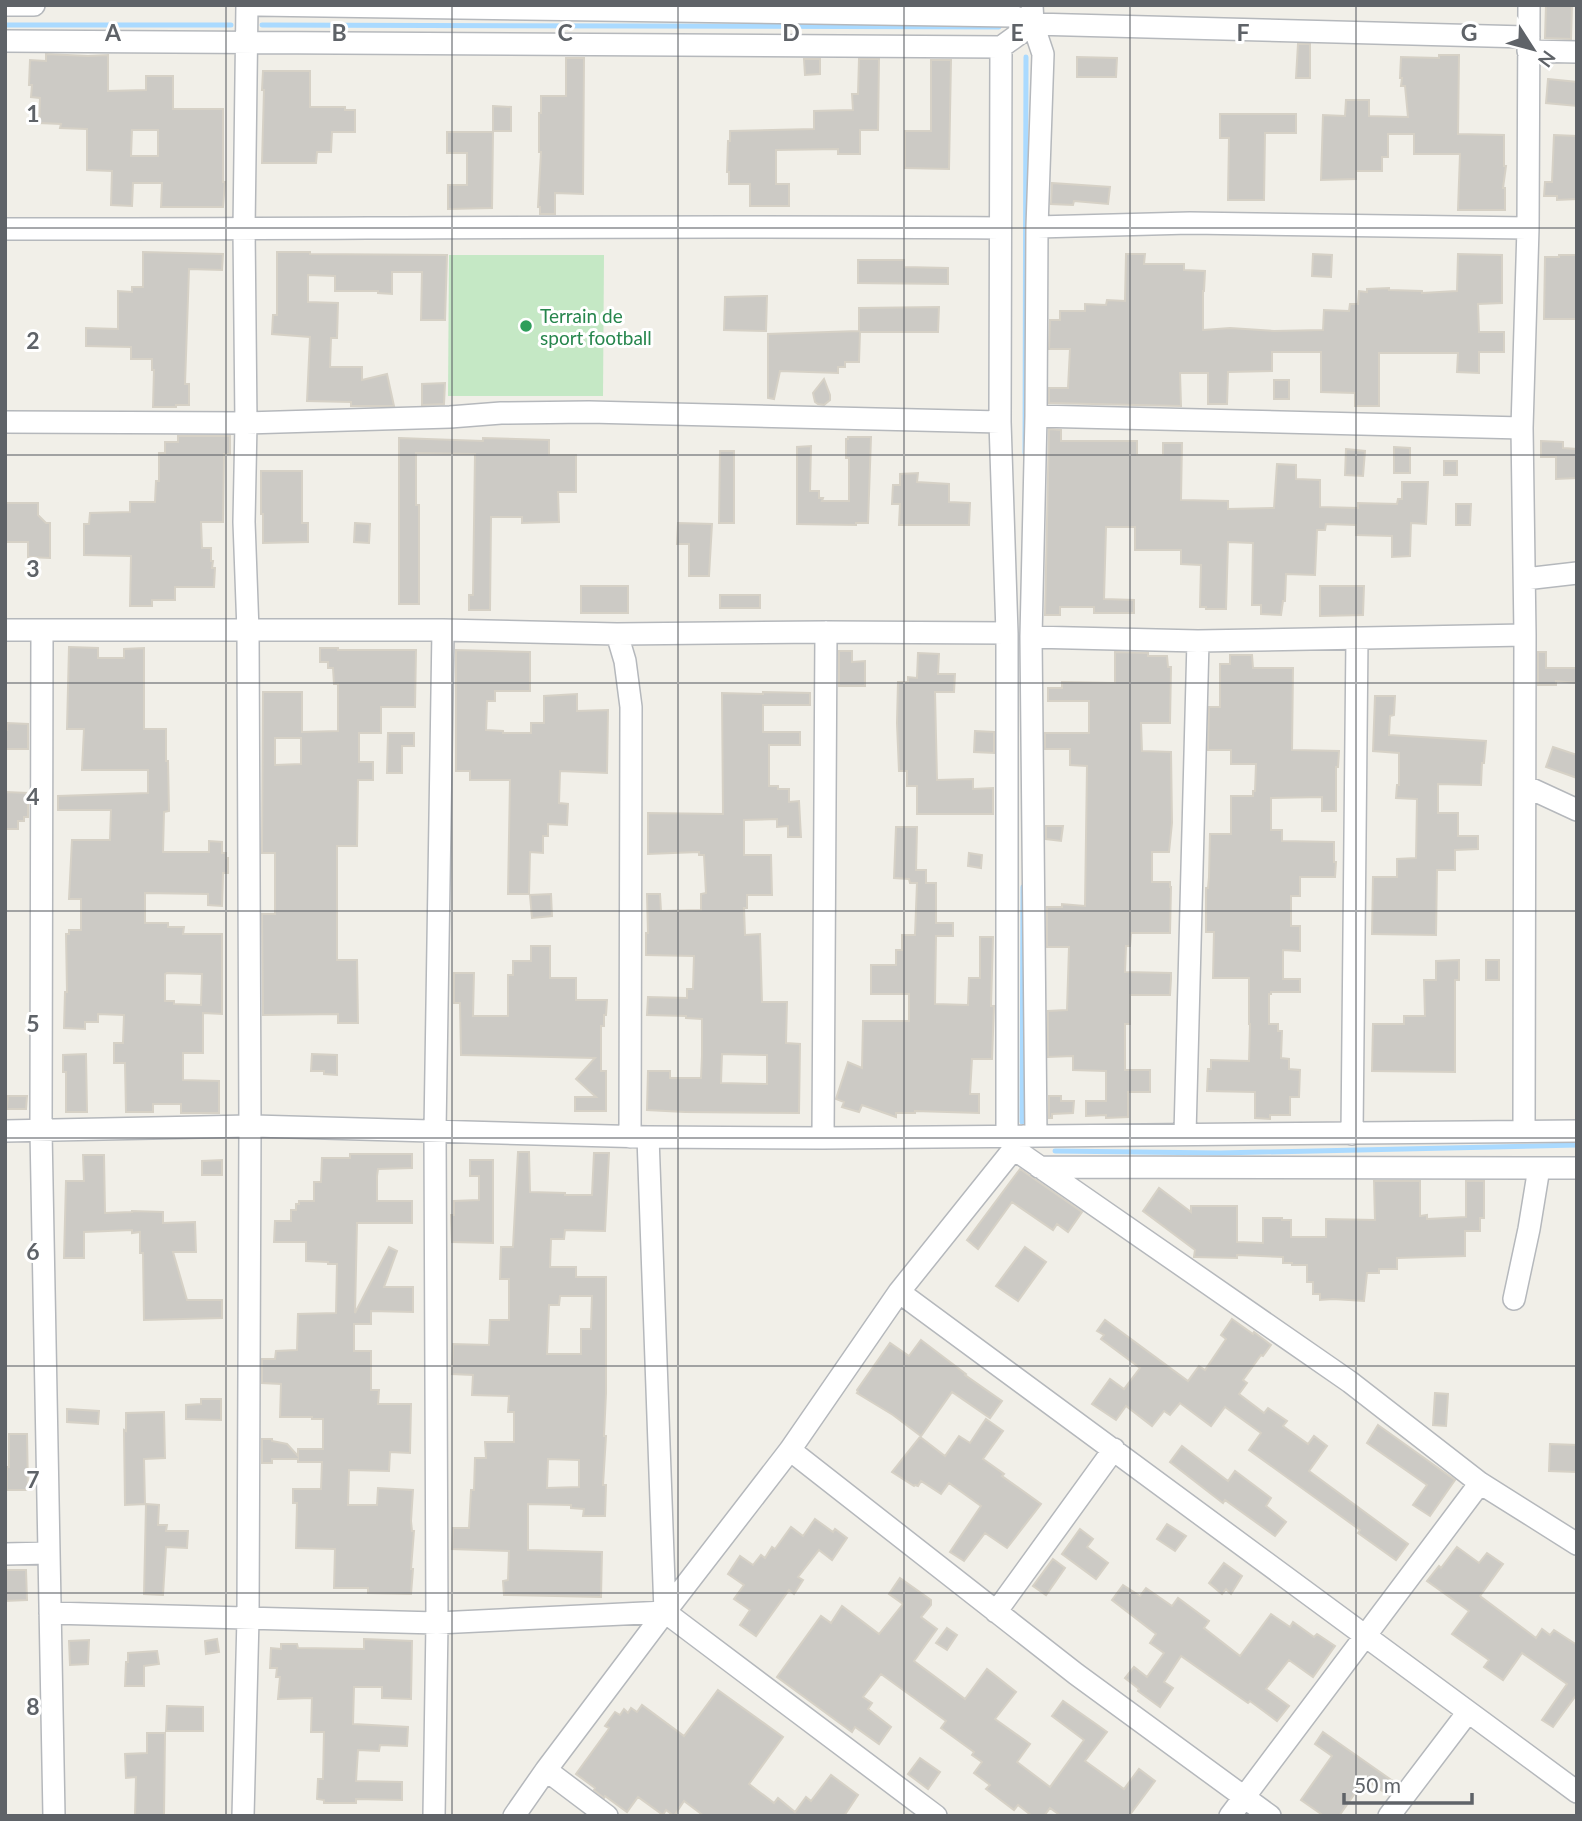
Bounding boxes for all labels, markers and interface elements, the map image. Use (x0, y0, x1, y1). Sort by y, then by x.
north arrow (1498, 14, 1568, 84)
text: A (104, 18, 122, 46)
text: B (331, 18, 347, 46)
text: C (557, 18, 573, 46)
text: D (782, 18, 800, 46)
text: E (1010, 18, 1024, 46)
text: F (1236, 18, 1250, 46)
text: G (1461, 18, 1477, 46)
text: N (1534, 47, 1561, 72)
text: 1 (26, 99, 40, 127)
place label: Terrain de sport football (540, 304, 652, 349)
marker: Terrain de sport football (518, 318, 534, 334)
text: 2 (26, 326, 40, 354)
text: 3 (26, 554, 40, 582)
text: 4 (26, 782, 40, 810)
text: 5 (26, 1009, 40, 1037)
text: 6 (26, 1237, 40, 1265)
text: 7 (26, 1465, 40, 1493)
text: 8 (26, 1692, 40, 1720)
scale bar (1344, 1762, 1472, 1806)
text: 50 m (1354, 1772, 1401, 1797)

